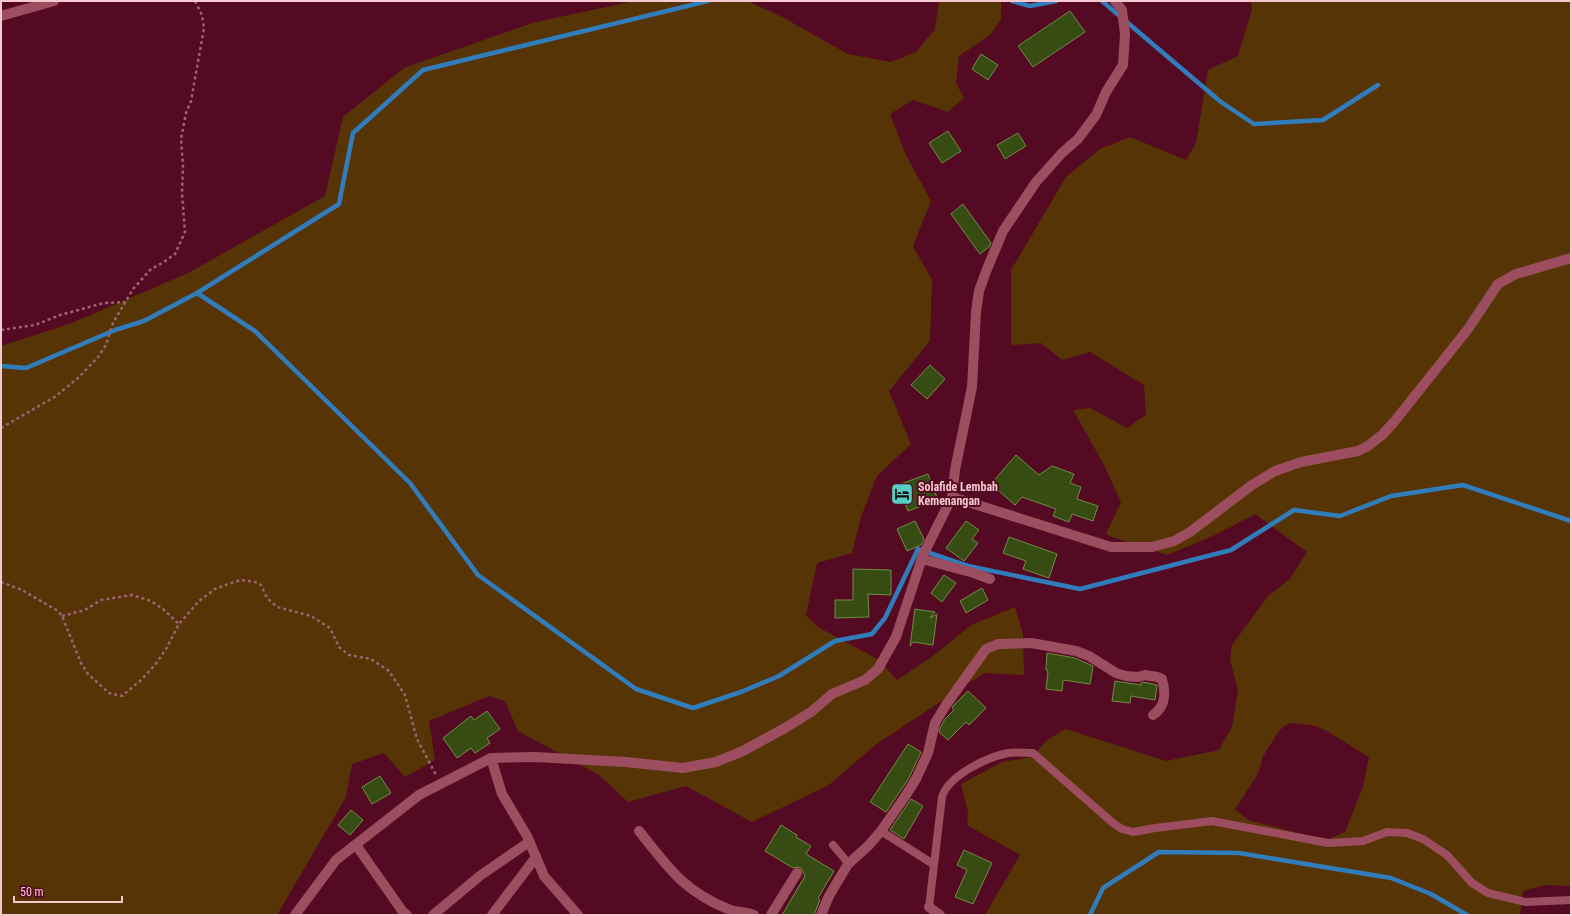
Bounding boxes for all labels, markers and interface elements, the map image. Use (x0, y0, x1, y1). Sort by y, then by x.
place label: Solafide Lembah Kemenangan (918, 480, 998, 508)
hotel icon: Solafide Lembah Kemenangan (889, 481, 915, 507)
scale bar (14, 878, 122, 904)
text: 50 m (20, 885, 44, 899)

